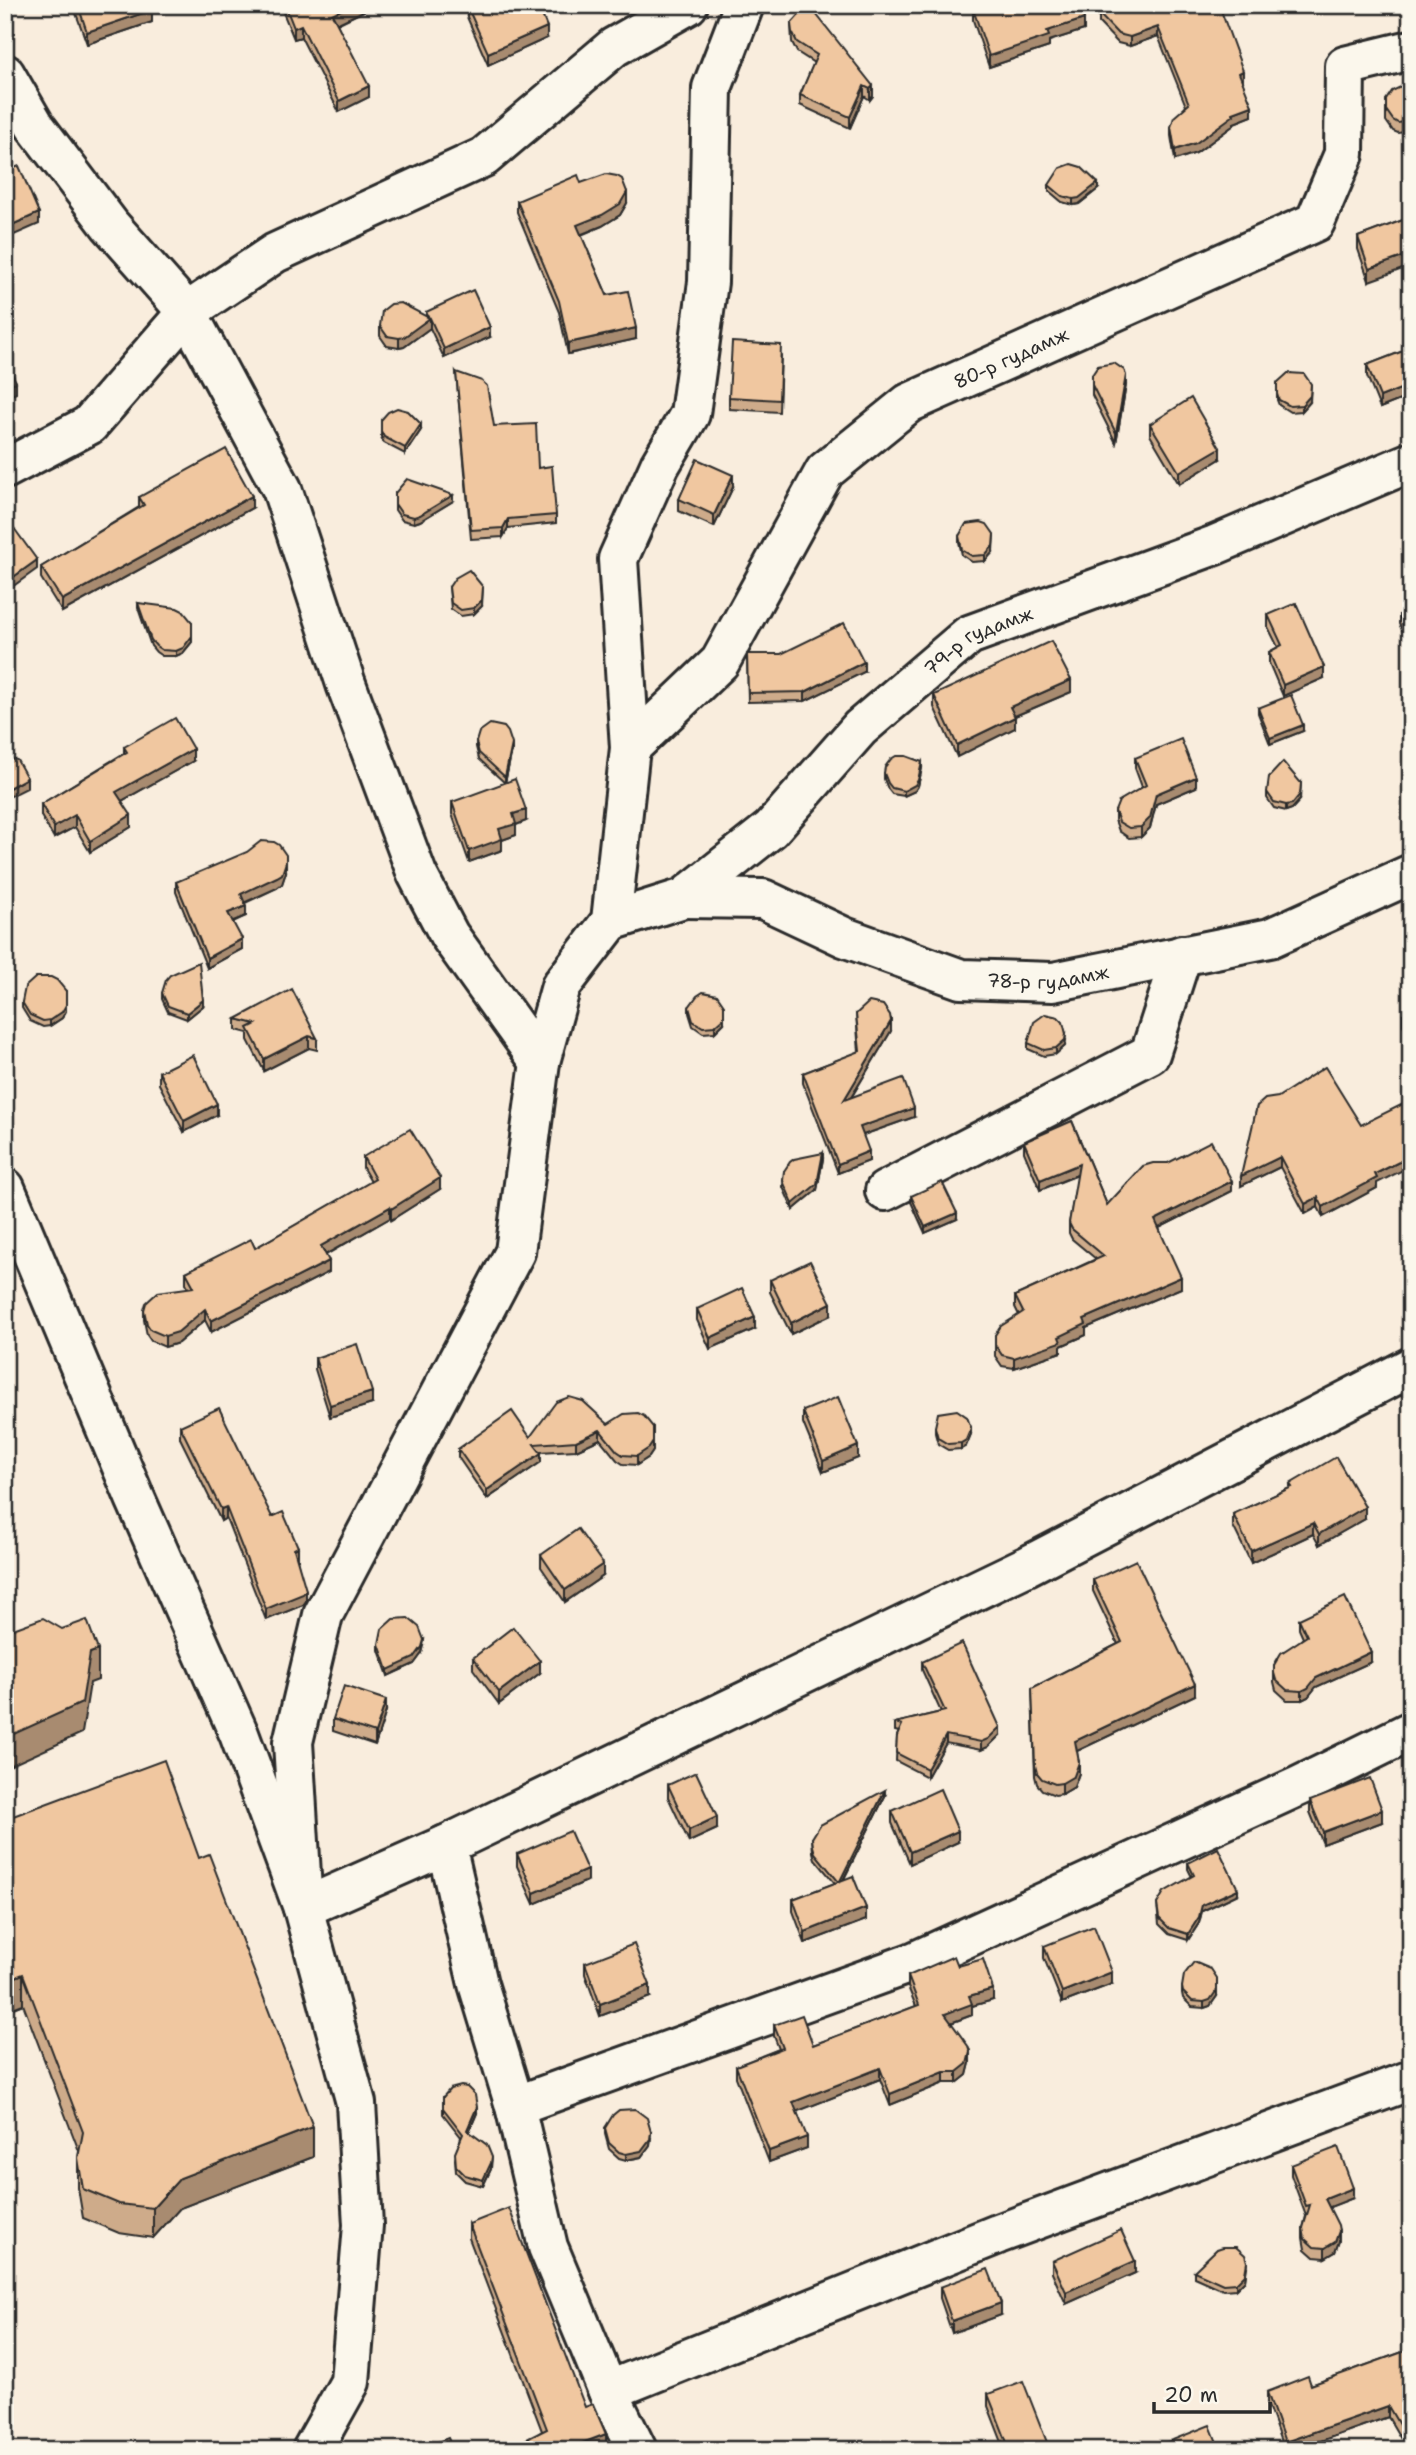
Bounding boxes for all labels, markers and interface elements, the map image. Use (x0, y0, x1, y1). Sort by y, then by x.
street label: 80-р гудамж (950, 322, 1072, 395)
street label: 79-р гудамж (919, 601, 1036, 681)
street label: 78-р гудамж (986, 959, 1111, 995)
scale bar (1154, 2371, 1269, 2415)
text: 20 m (1164, 2381, 1218, 2409)

